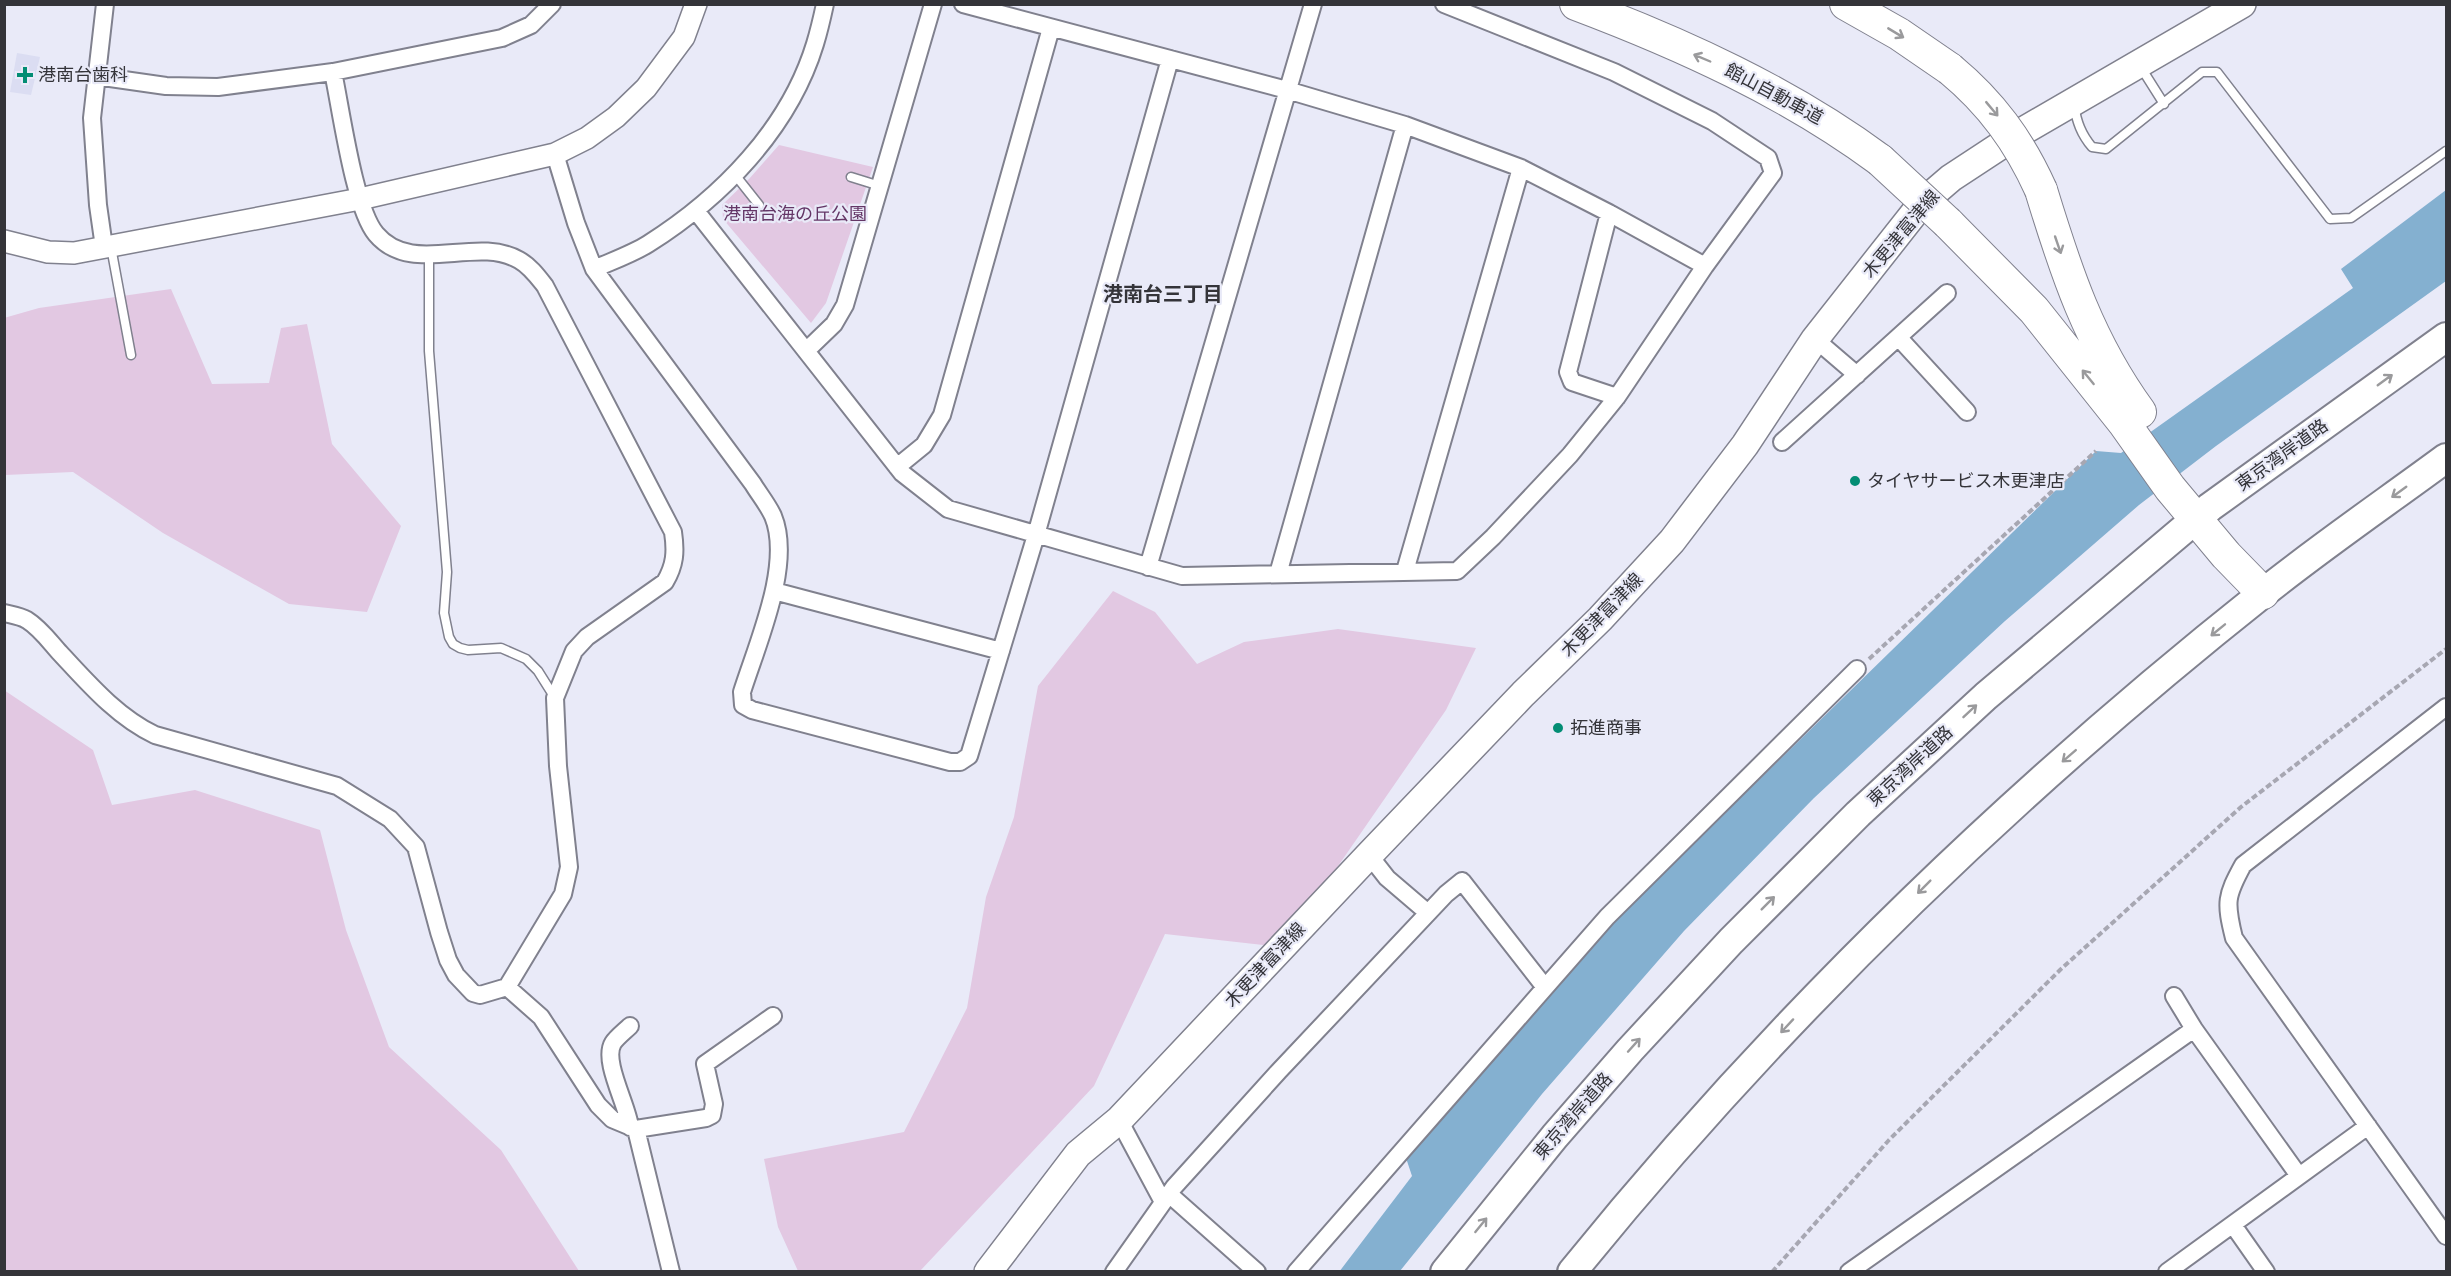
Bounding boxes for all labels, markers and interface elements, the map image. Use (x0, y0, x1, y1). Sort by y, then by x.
one-way arrow (1887, 28, 1904, 40)
one-way arrow (1694, 51, 1712, 63)
street label: 館山自動車道 (1722, 60, 1826, 128)
place label: 港南台歯科 (38, 65, 128, 85)
marker: 港南台歯科 (16, 66, 34, 84)
one-way arrow (1985, 101, 1999, 116)
street label: 木更津富津線 (1859, 186, 1943, 282)
park label: 港南台海の丘公園 (723, 204, 867, 224)
one-way arrow (2053, 236, 2064, 255)
district label: 港南台三丁目 (1103, 283, 1223, 305)
one-way arrow (2081, 369, 2094, 385)
one-way arrow (2377, 374, 2393, 386)
street label: 東京湾岸道路 (2232, 415, 2332, 495)
place label: タイヤサービス木更津店 (1867, 471, 2064, 491)
marker: タイヤサービス木更津店 (1848, 474, 1862, 488)
one-way arrow (2392, 486, 2408, 499)
street label: 木更津富津線 (1557, 569, 1647, 661)
one-way arrow (2210, 624, 2226, 637)
one-way arrow (1962, 704, 1977, 718)
place label: 拓進商事 (1570, 718, 1642, 738)
marker: 拓進商事 (1551, 721, 1565, 735)
street label: 東京湾岸道路 (1864, 722, 1956, 810)
one-way arrow (2061, 749, 2076, 763)
one-way arrow (1917, 880, 1932, 895)
one-way arrow (1761, 895, 1775, 910)
street label: 木更津富津線 (1221, 919, 1309, 1011)
one-way arrow (1780, 1018, 1794, 1033)
one-way arrow (1627, 1038, 1641, 1053)
street label: 東京湾岸道路 (1530, 1069, 1616, 1163)
one-way arrow (1474, 1217, 1487, 1233)

